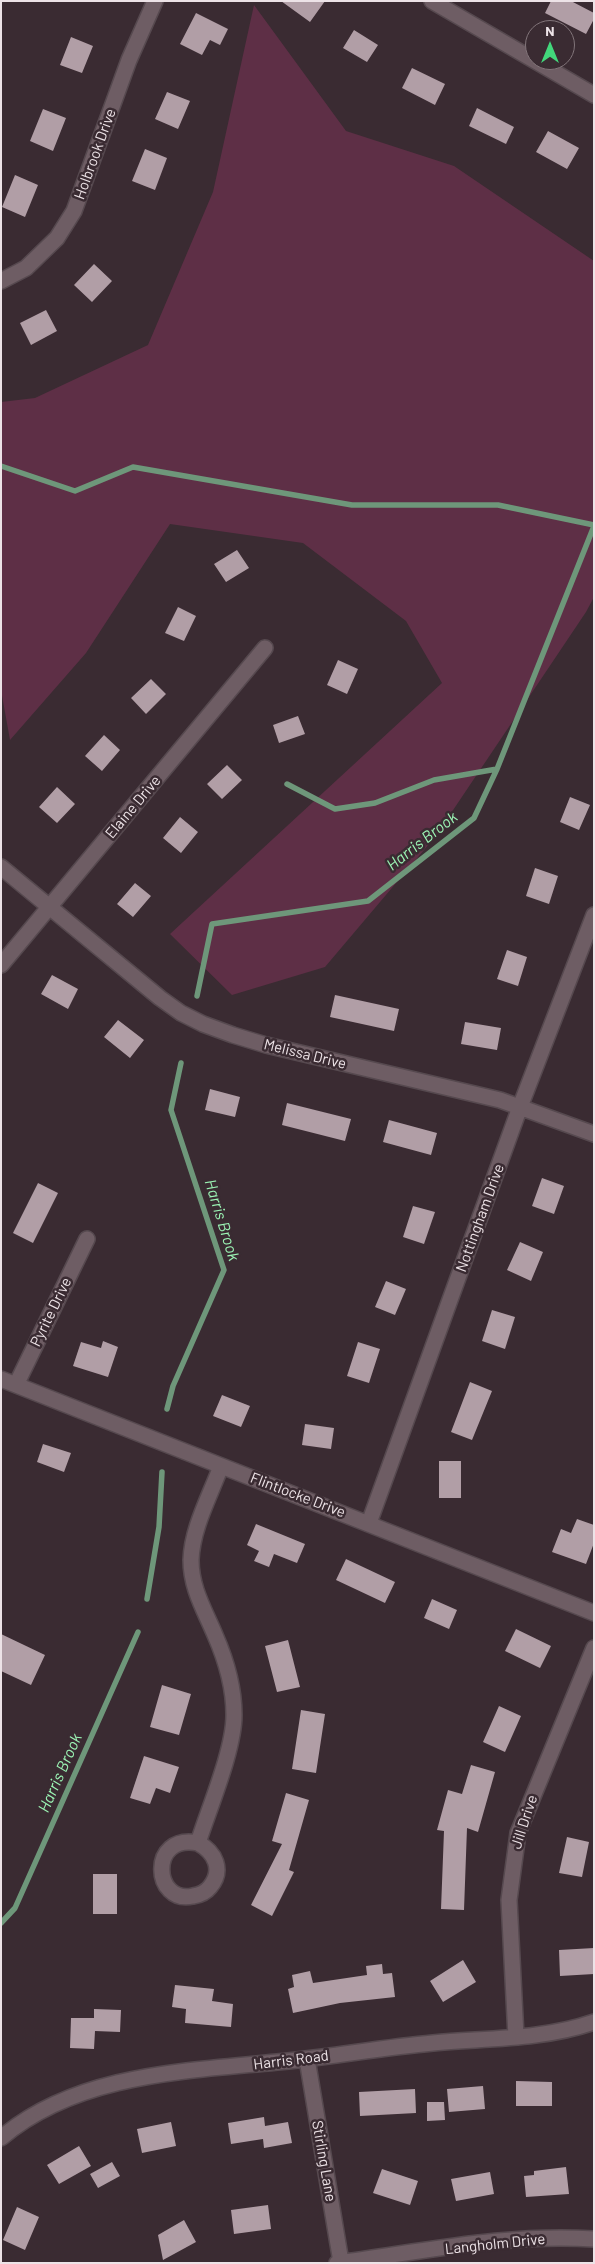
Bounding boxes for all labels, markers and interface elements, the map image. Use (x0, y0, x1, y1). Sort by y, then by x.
north arrow (525, 20, 575, 70)
text: N (545, 22, 555, 39)
street label: Holbrook Drive (70, 106, 120, 202)
street label: Elaine Drive (102, 772, 164, 842)
water label: Harris Brook (383, 807, 461, 875)
street label: Melissa Drive (262, 1035, 348, 1073)
street label: Nottingham Drive (452, 1162, 508, 1274)
water label: Harris Brook (200, 1177, 244, 1263)
street label: Pyrite Drive (27, 1274, 75, 1350)
street label: Flintlocke Drive (248, 1469, 348, 1521)
water label: Harris Brook (34, 1731, 86, 1815)
street label: Jill Drive (507, 1793, 541, 1851)
street label: Harris Road (252, 2046, 330, 2074)
street label: Stirling Lane (308, 2119, 340, 2203)
street label: Langholm Drive (444, 2230, 546, 2258)

